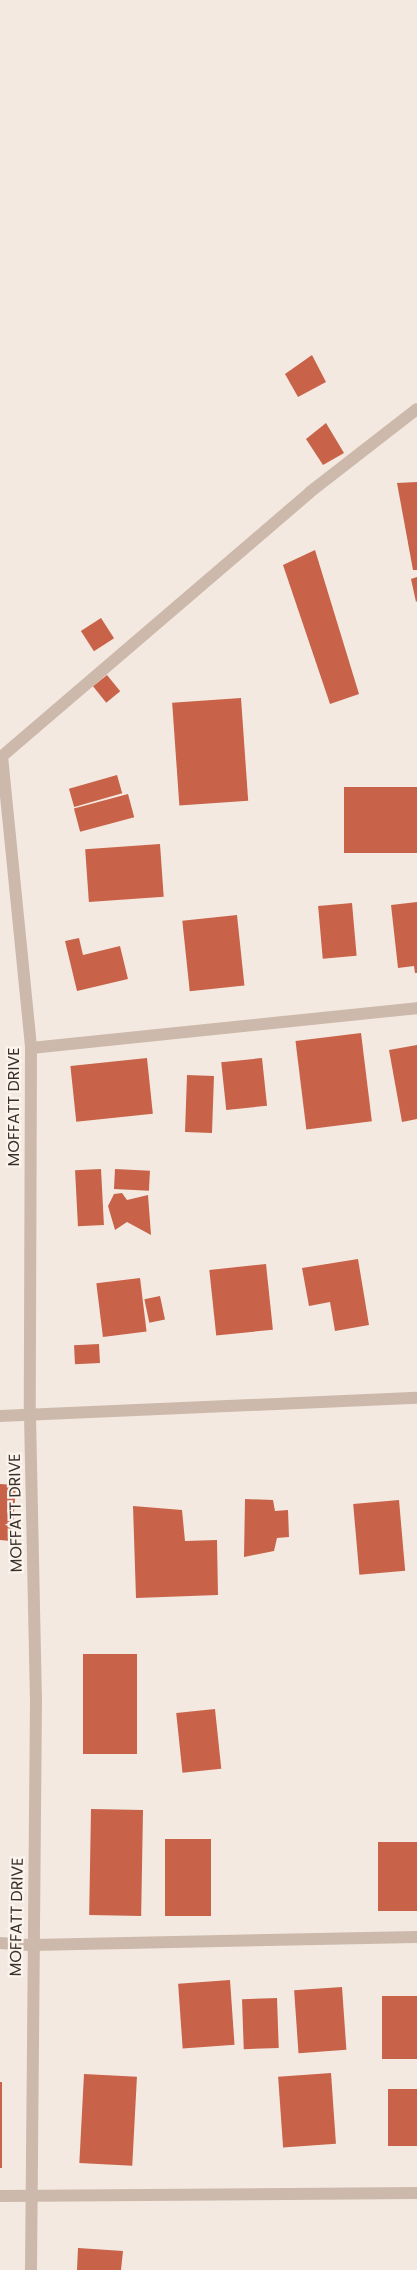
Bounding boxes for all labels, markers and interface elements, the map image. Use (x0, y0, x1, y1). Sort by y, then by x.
street label: MOFFATT DRIVE (4, 1048, 24, 1166)
street label: MOFFATT DRIVE (5, 1453, 27, 1573)
street label: MOFFATT DRIVE (6, 1857, 28, 1977)

